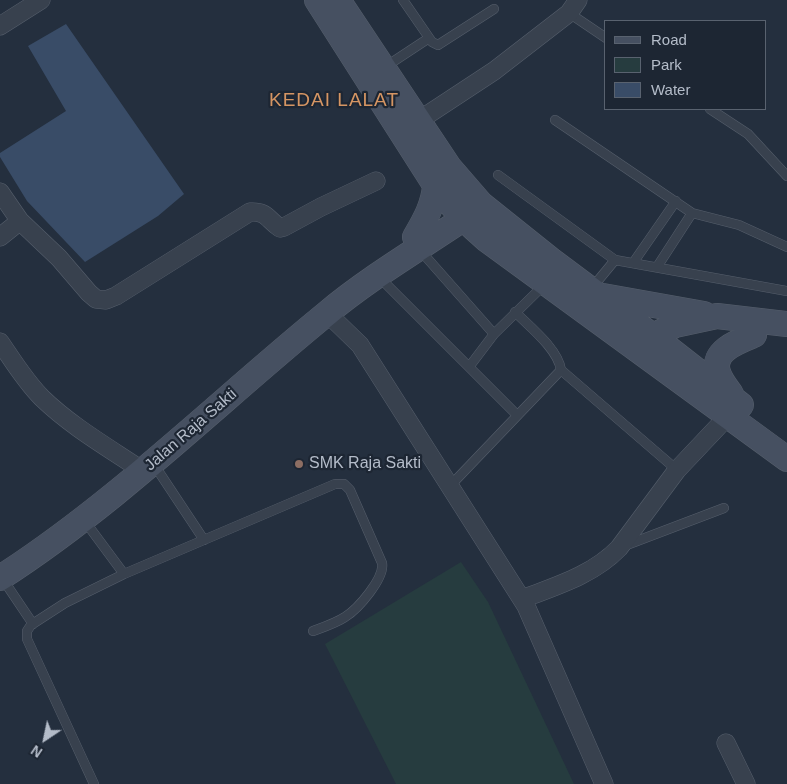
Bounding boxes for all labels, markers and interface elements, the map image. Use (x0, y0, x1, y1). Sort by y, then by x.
legend (604, 20, 767, 110)
text: Road (651, 31, 687, 48)
text: Park (651, 56, 682, 73)
text: Water (651, 81, 690, 98)
district label: KEDAI LALAT (268, 90, 400, 112)
street label: Jalan Raja Sakti (141, 385, 241, 475)
place label: SMK Raja Sakti (309, 454, 421, 474)
marker: SMK Raja Sakti (293, 458, 305, 470)
north arrow (20, 714, 70, 764)
text: N (28, 742, 45, 761)

